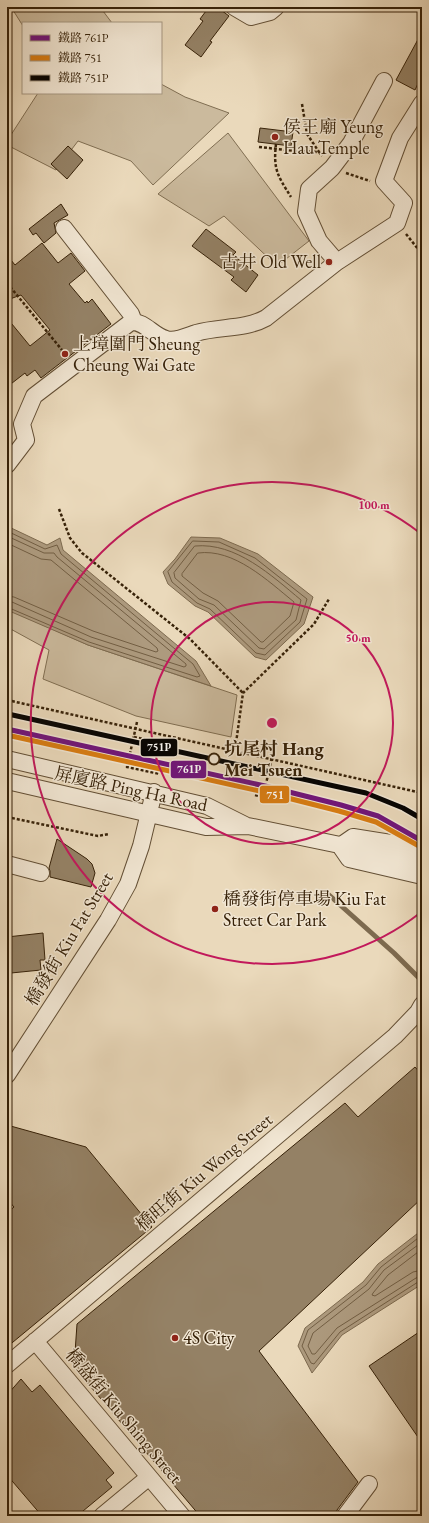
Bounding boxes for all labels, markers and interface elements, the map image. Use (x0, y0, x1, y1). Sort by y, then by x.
legend (22, 22, 162, 94)
text: 鐵路 761P (58, 30, 109, 46)
text: 鐵路 751 (58, 50, 102, 66)
text: 鐵路 751P (58, 70, 109, 86)
place label: 侯王廟 Yeung Hau Temple (283, 115, 383, 159)
marker: 侯王廟 Yeung Hau Temple (270, 132, 280, 142)
place label: 古井 Old Well (220, 250, 321, 273)
marker: 古井 Old Well (324, 257, 334, 267)
place label: 上璋圍門 Sheung Cheung Wai Gate (73, 332, 200, 376)
marker: 上璋圍門 Sheung Cheung Wai Gate (60, 349, 70, 359)
text: 100 m (358, 497, 390, 513)
text: 50 m (345, 630, 371, 646)
centre of rings (265, 716, 279, 730)
place label: 坑尾村 Hang Mei Tsuen (224, 737, 325, 781)
line badge: 751P (140, 738, 178, 757)
text: 751P (147, 740, 171, 754)
marker: 坑尾村 Hang Mei Tsuen (207, 752, 221, 766)
line badge: 761P (170, 760, 207, 779)
street label: 屏廈路 Ping Ha Road (52, 761, 211, 816)
text: 761P (177, 762, 201, 776)
line badge: 751 (259, 785, 290, 804)
text: 751 (266, 788, 284, 802)
street label: 橋發街 Kiu Fat Street (20, 867, 118, 1010)
place label: 橋發街停車場 Kiu Fat Street Car Park (223, 887, 386, 931)
marker: 橋發街停車場 Kiu Fat Street Car Park (210, 904, 220, 914)
street label: 橋旺街 Kiu Wong Street (131, 1107, 277, 1236)
place label: 4S City (183, 1326, 234, 1349)
marker: 4S City (170, 1333, 180, 1343)
street label: 橋盛街 Kiu Shing Street (61, 1343, 188, 1488)

